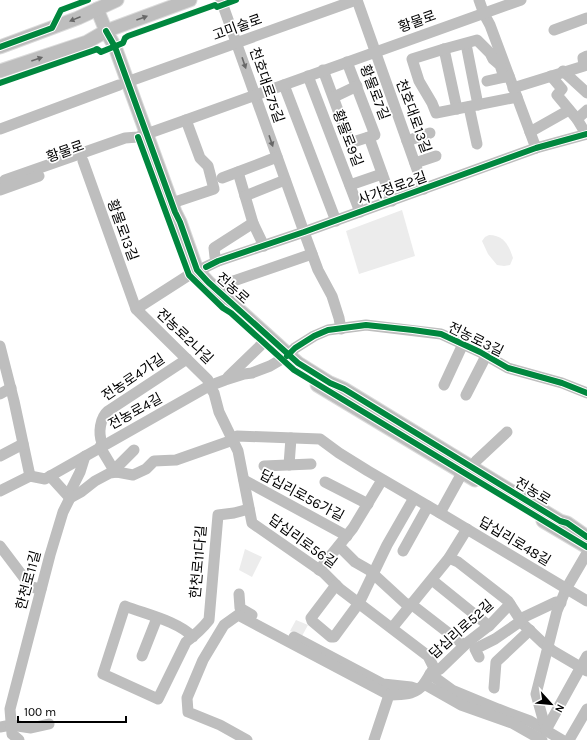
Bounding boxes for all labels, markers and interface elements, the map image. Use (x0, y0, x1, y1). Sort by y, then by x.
street label: 황물로 (396, 7, 438, 36)
street label: 고미술로 (210, 11, 264, 44)
one-way arrow (137, 14, 149, 20)
one-way arrow (69, 16, 80, 22)
street label: 천호대로75길 (246, 45, 287, 125)
one-way arrow (32, 56, 44, 62)
one-way arrow (241, 57, 247, 69)
street label: 황물로7길 (356, 62, 393, 122)
street label: 천호대로13길 (392, 77, 435, 155)
street label: 황물로9길 (329, 107, 366, 169)
one-way arrow (268, 135, 274, 147)
street label: 황물로 (44, 137, 86, 166)
street label: 사가정로2길 (355, 168, 429, 209)
street label: 황물로13길 (104, 197, 142, 263)
street label: 전농로 (213, 269, 253, 308)
street label: 전농로2나길 (153, 305, 217, 368)
street label: 전농로3길 (445, 319, 506, 360)
street label: 전농로4가길 (99, 350, 168, 405)
street label: 전농로4길 (105, 390, 165, 433)
street label: 답십리로56가길 (257, 466, 347, 525)
street label: 전농로 (512, 474, 554, 509)
street label: 답십리로56길 (265, 511, 340, 572)
street label: 답십리로48길 (476, 513, 554, 570)
street label: 한천로11다길 (187, 525, 210, 599)
street label: 한천로11길 (12, 549, 45, 612)
street label: 답십리로52길 (426, 596, 497, 663)
north arrow (531, 684, 571, 724)
scale bar (18, 698, 126, 724)
text: N (552, 702, 567, 715)
text: 100 m (24, 705, 56, 719)

